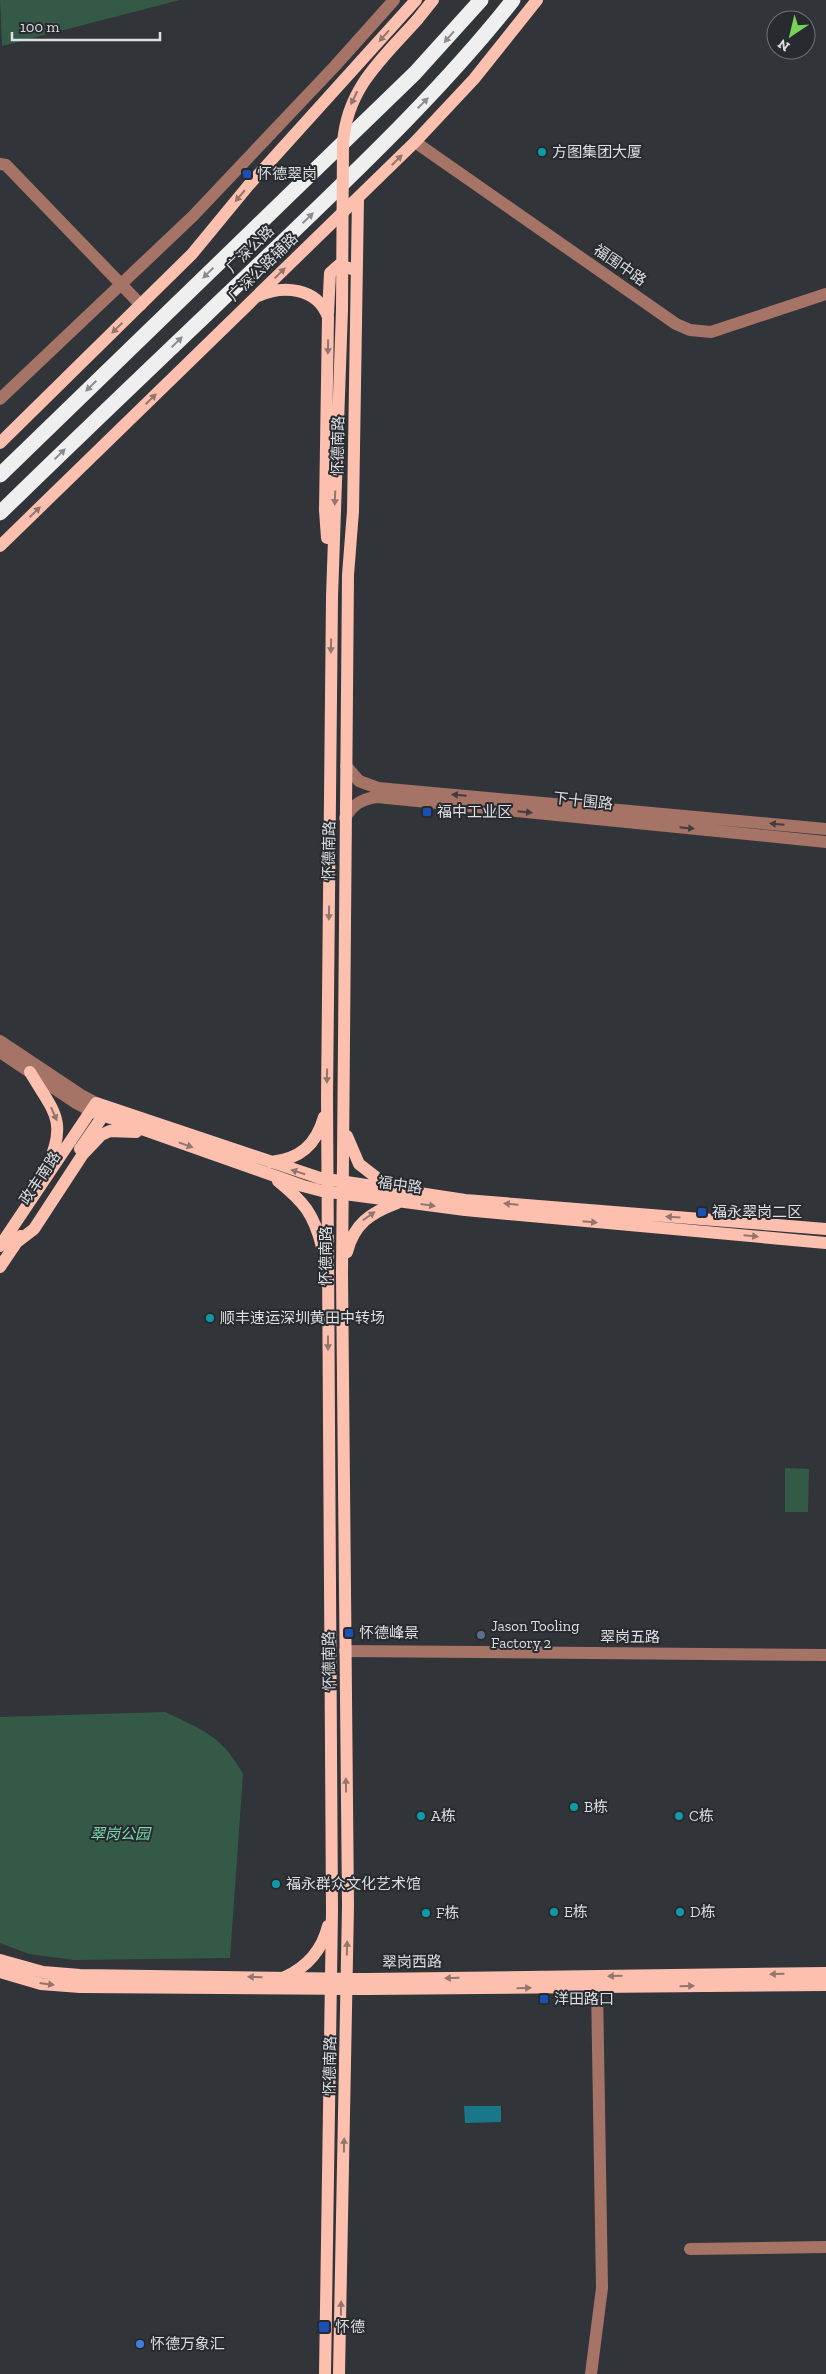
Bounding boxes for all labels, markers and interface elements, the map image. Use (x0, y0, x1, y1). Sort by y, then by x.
scale bar (12, 10, 160, 42)
north arrow (766, 10, 816, 60)
text: 100 m (20, 18, 59, 36)
one-way arrow (378, 30, 389, 43)
one-way arrow (444, 31, 455, 43)
text: N (774, 35, 793, 55)
one-way arrow (349, 91, 358, 106)
one-way arrow (416, 97, 428, 109)
place label: 方图集团大厦 (552, 143, 642, 161)
marker: 方图集团大厦 (536, 146, 548, 158)
one-way arrow (390, 154, 402, 166)
place label: 怀德翠岗 (257, 165, 317, 183)
marker: 怀德翠岗 (241, 168, 253, 180)
one-way arrow (234, 190, 246, 202)
one-way arrow (301, 212, 313, 224)
street label: 广深公路 (222, 222, 278, 276)
street label: 广深公路辅路 (224, 229, 302, 305)
street label: 福围中路 (590, 240, 650, 290)
one-way arrow (202, 267, 214, 279)
one-way arrow (273, 267, 285, 279)
one-way arrow (112, 322, 124, 334)
one-way arrow (171, 336, 183, 348)
one-way arrow (323, 340, 331, 356)
one-way arrow (86, 380, 98, 392)
one-way arrow (145, 393, 157, 405)
street label: 怀德南路 (328, 416, 348, 476)
one-way arrow (54, 449, 66, 461)
one-way arrow (331, 490, 339, 506)
one-way arrow (29, 507, 41, 519)
one-way arrow (327, 638, 335, 654)
street label: 下十围路 (552, 789, 614, 813)
one-way arrow (451, 791, 467, 799)
place label: 福中工业区 (437, 803, 512, 821)
marker: 福中工业区 (421, 806, 433, 818)
one-way arrow (517, 808, 533, 816)
one-way arrow (769, 820, 785, 828)
street label: 怀德南路 (319, 821, 339, 881)
one-way arrow (679, 824, 695, 832)
one-way arrow (325, 906, 333, 922)
one-way arrow (323, 1068, 331, 1084)
one-way arrow (50, 1107, 58, 1121)
one-way arrow (179, 1142, 194, 1149)
street label: 政丰南路 (16, 1148, 64, 1208)
one-way arrow (291, 1168, 306, 1175)
street label: 福中路 (376, 1173, 424, 1197)
one-way arrow (502, 1199, 518, 1207)
one-way arrow (420, 1202, 436, 1210)
place label: 福永翠岗二区 (712, 1203, 802, 1221)
marker: 福永翠岗二区 (696, 1206, 708, 1218)
one-way arrow (362, 1211, 376, 1221)
one-way arrow (664, 1213, 680, 1221)
one-way arrow (582, 1218, 598, 1226)
street label: 怀德南路 (317, 1226, 335, 1286)
one-way arrow (744, 1232, 760, 1240)
place label: 顺丰速运深圳黄田中转场 (220, 1309, 385, 1327)
marker: 顺丰速运深圳黄田中转场 (204, 1312, 216, 1324)
one-way arrow (324, 1336, 332, 1352)
place label: Jason Tooling Factory 2 (491, 1617, 579, 1652)
place label: 怀德峰景 (359, 1624, 419, 1642)
marker: 怀德峰景 (343, 1627, 355, 1639)
street label: 翠岗五路 (600, 1628, 660, 1646)
marker: Jason Tooling Factory 2 (475, 1629, 487, 1641)
street label: 怀德南路 (319, 1631, 339, 1691)
one-way arrow (342, 1777, 350, 1793)
place label: B栋 (584, 1798, 608, 1816)
marker: B栋 (568, 1801, 580, 1813)
place label: A栋 (431, 1807, 456, 1825)
place label: C栋 (689, 1807, 714, 1825)
marker: A栋 (415, 1810, 427, 1822)
marker: C栋 (673, 1810, 685, 1822)
park label: 翠岗公园 (90, 1825, 152, 1843)
place label: 福永群众文化艺术馆 (286, 1875, 421, 1893)
marker: 福永群众文化艺术馆 (270, 1878, 282, 1890)
place label: E栋 (564, 1903, 588, 1921)
place label: D栋 (690, 1903, 716, 1921)
place label: F栋 (436, 1904, 459, 1922)
marker: E栋 (548, 1906, 560, 1918)
marker: D栋 (674, 1906, 686, 1918)
marker: F栋 (420, 1907, 432, 1919)
one-way arrow (343, 1940, 351, 1956)
street label: 翠岗西路 (382, 1952, 442, 1972)
one-way arrow (769, 1970, 785, 1978)
one-way arrow (607, 1972, 623, 1980)
one-way arrow (247, 1973, 263, 1981)
one-way arrow (444, 1974, 460, 1982)
one-way arrow (40, 1980, 56, 1988)
one-way arrow (679, 1982, 695, 1990)
one-way arrow (517, 1984, 533, 1992)
place label: 洋田路口 (554, 1990, 614, 2008)
marker: 洋田路口 (538, 1993, 550, 2005)
street label: 怀德南路 (320, 2036, 340, 2096)
one-way arrow (341, 2137, 349, 2153)
one-way arrow (337, 2300, 345, 2316)
place label: 怀德 (335, 2318, 365, 2336)
marker: 怀德 (317, 2320, 331, 2334)
place label: 怀德万象汇 (150, 2335, 225, 2353)
marker: 怀德万象汇 (134, 2338, 146, 2350)

